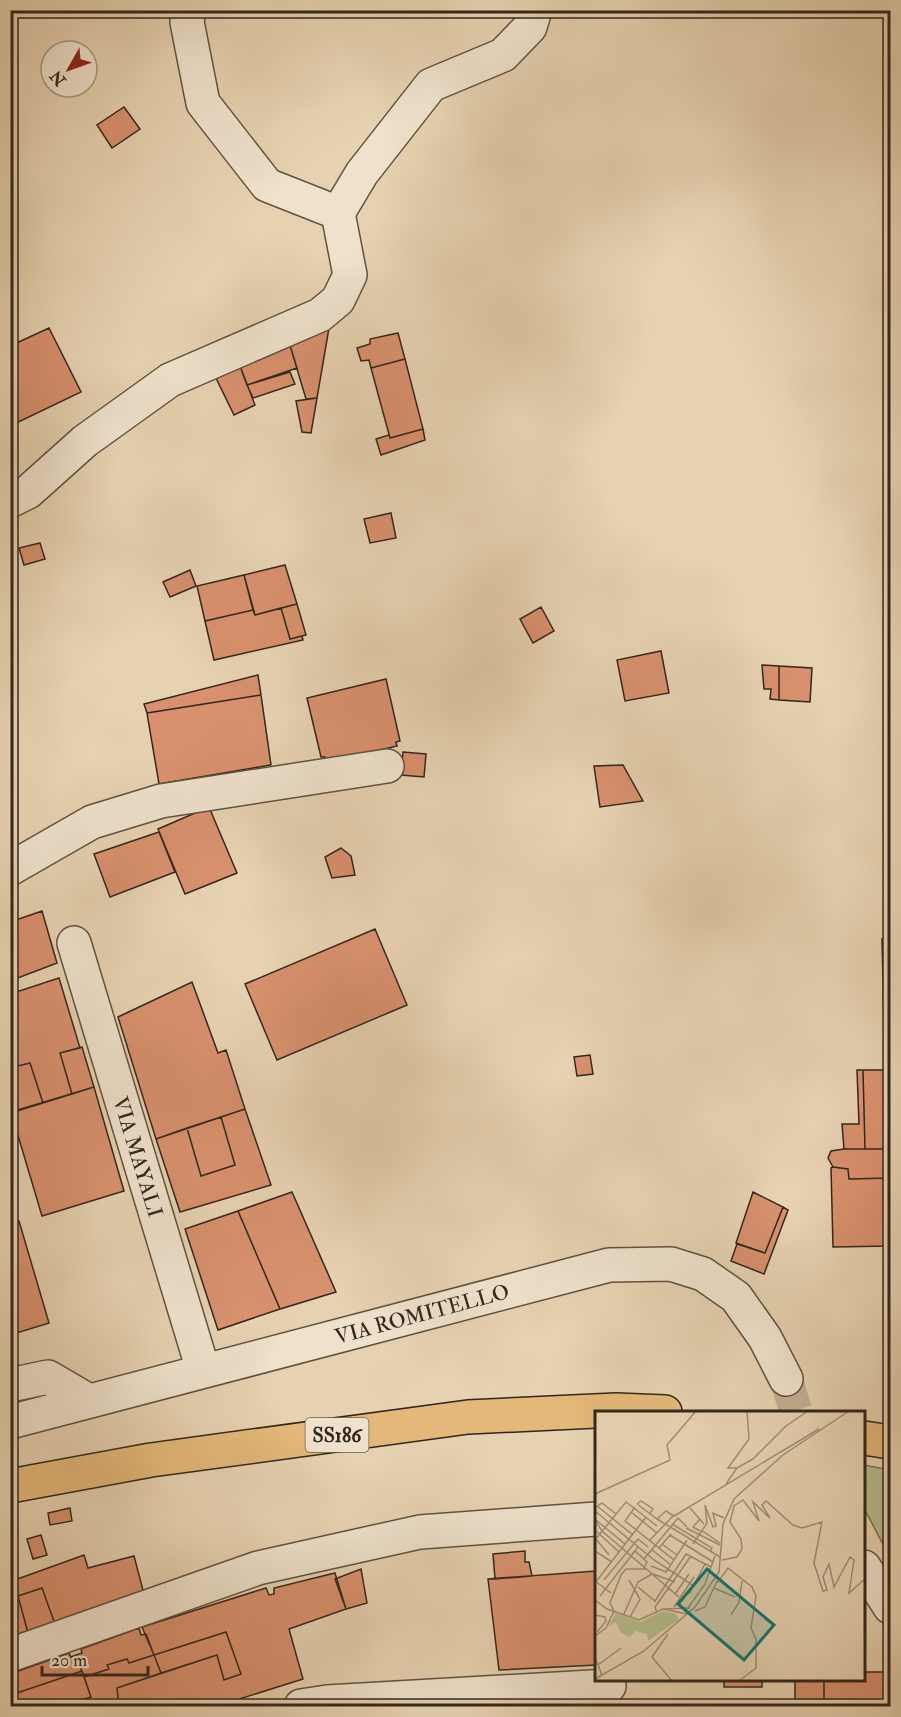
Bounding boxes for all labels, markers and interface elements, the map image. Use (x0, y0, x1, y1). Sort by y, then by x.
north arrow (39, 39, 99, 99)
text: N (46, 66, 71, 91)
street label: VIA MAYALI (106, 1094, 169, 1221)
street label: VIA ROMITELLO (332, 1278, 512, 1351)
inset map (595, 1411, 865, 1681)
road number: SS186 (306, 1418, 368, 1452)
scale bar (42, 1639, 148, 1677)
text: 20 m (51, 1649, 87, 1672)

